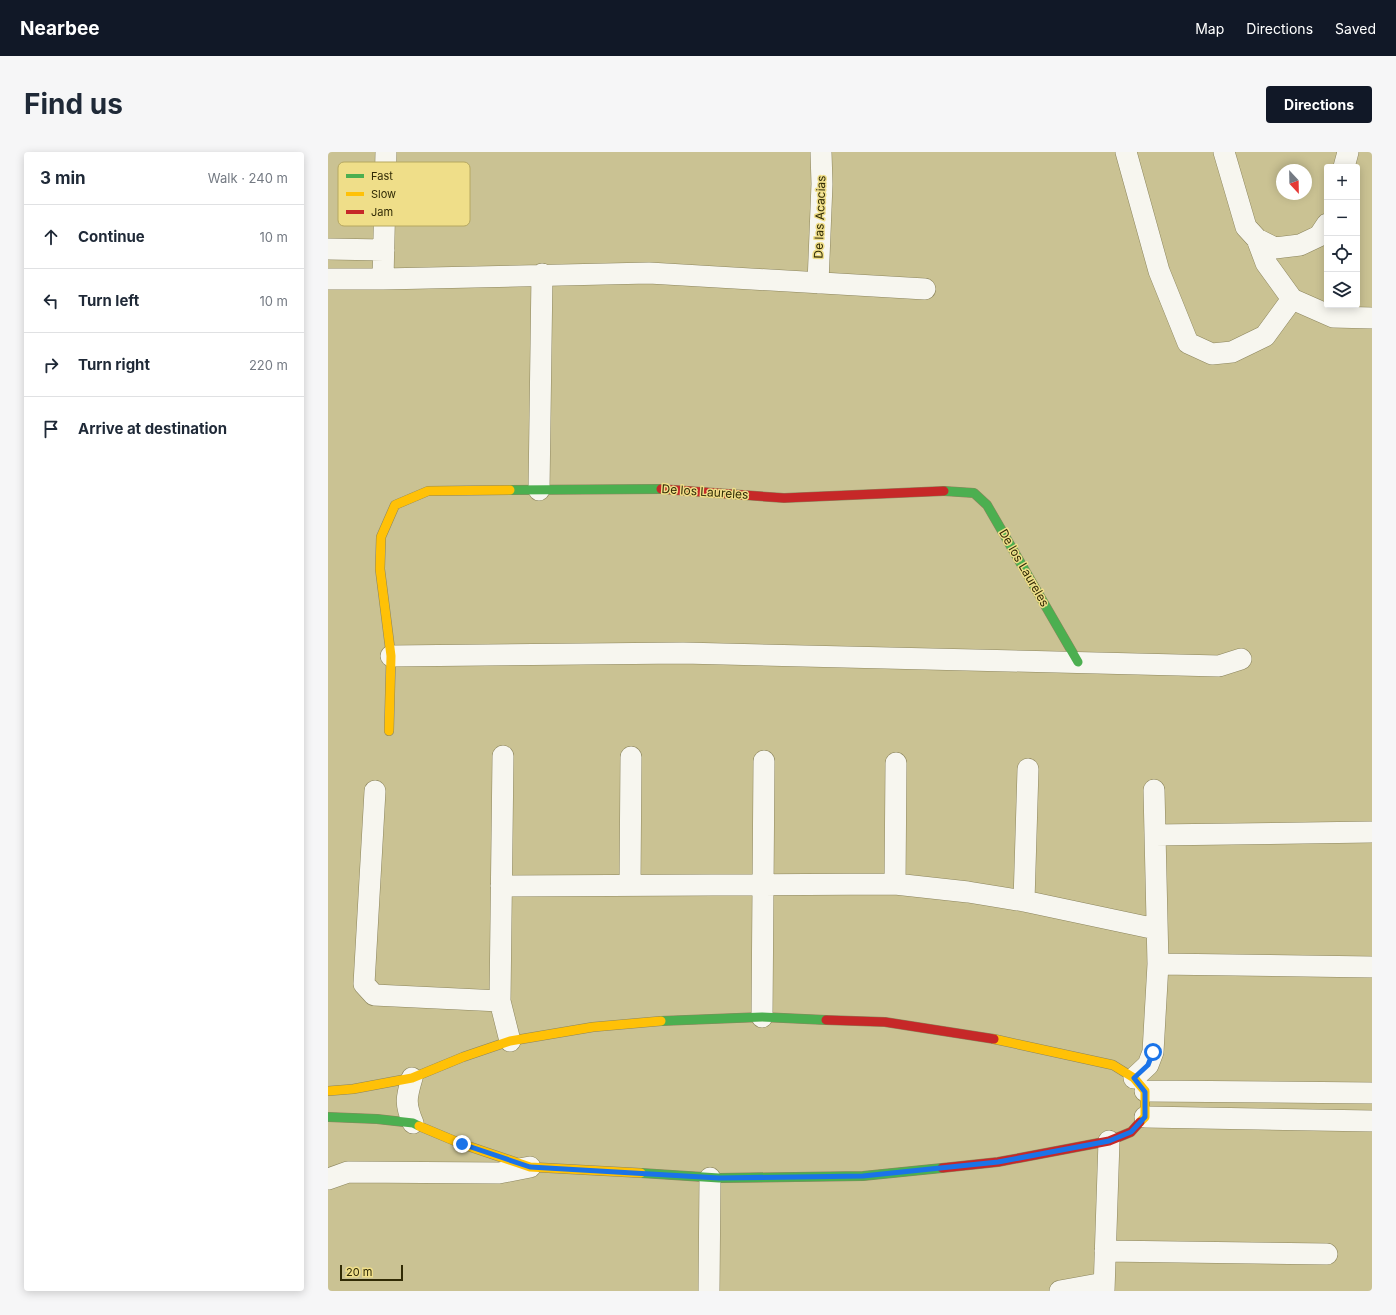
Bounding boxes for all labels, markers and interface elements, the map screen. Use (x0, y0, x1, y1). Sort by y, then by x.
text: Nearbee (20, 17, 100, 40)
text: Map (1195, 20, 1224, 37)
text: Directions (1246, 20, 1313, 37)
text: Saved (1335, 20, 1376, 37)
button: Directions (1266, 86, 1372, 123)
text: Find us (24, 87, 123, 121)
legend (338, 162, 470, 226)
north arrow (1276, 164, 1312, 200)
map controls (1324, 164, 1360, 308)
button: + (1324, 164, 1360, 200)
text: 3 min (40, 168, 86, 188)
text: Fast (371, 169, 393, 183)
text: Walk · 240 m (208, 170, 288, 186)
street label: De las Acacias (811, 175, 828, 259)
text: Slow (371, 187, 396, 201)
button: − (1324, 200, 1360, 236)
text: Jam (371, 205, 393, 219)
icon: ahead (40, 226, 62, 248)
text: Continue (78, 227, 145, 246)
text: 10 m (259, 229, 288, 245)
button: locate (1324, 236, 1360, 272)
button: layers (1324, 272, 1360, 308)
icon: left (40, 290, 62, 312)
text: Turn left (78, 291, 139, 310)
text: 10 m (259, 293, 288, 309)
icon: right (40, 354, 62, 376)
text: Turn right (78, 355, 150, 374)
text: 220 m (249, 357, 288, 373)
icon: arrive (40, 418, 62, 440)
text: Arrive at destination (78, 419, 227, 438)
street label: De los Laureles (661, 481, 749, 502)
street label: De los Laureles (996, 526, 1053, 609)
route start (1144, 1043, 1162, 1061)
route end (453, 1135, 471, 1153)
scale bar (340, 1263, 403, 1282)
text: 20 m (346, 1265, 372, 1279)

